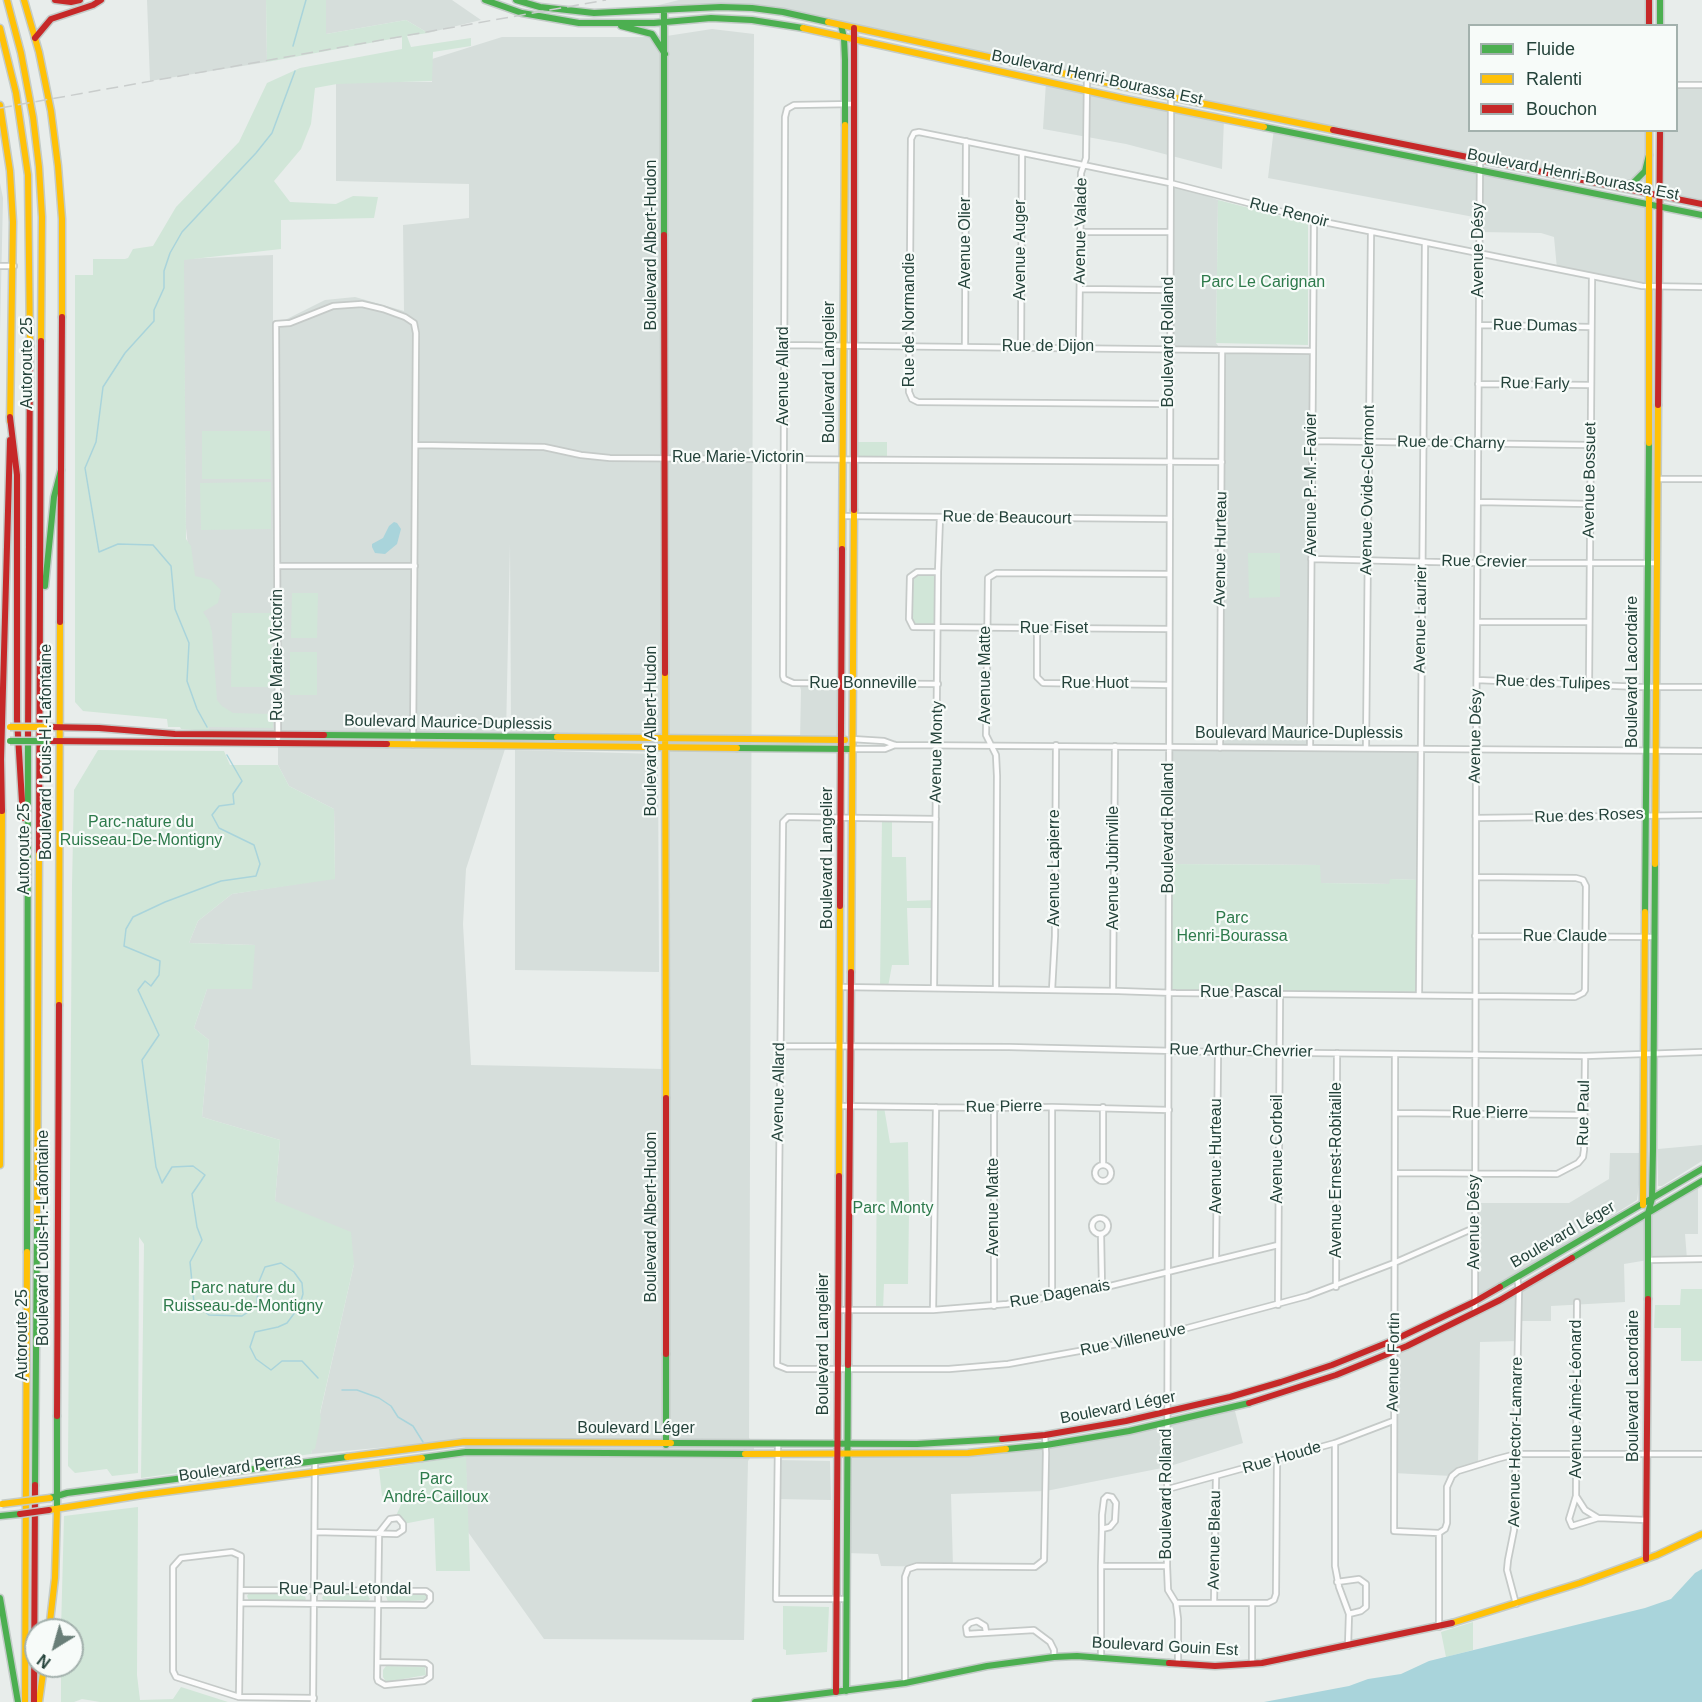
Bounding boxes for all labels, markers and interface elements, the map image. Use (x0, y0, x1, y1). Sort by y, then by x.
legend (1468, 24, 1678, 132)
text: Fluide (1526, 39, 1575, 59)
street label: Boulevard Henri-Bourassa Est (990, 46, 1204, 110)
text: Ralenti (1526, 69, 1582, 89)
text: Bouchon (1526, 99, 1597, 119)
street label: Boulevard Henri-Bourassa Est (1466, 145, 1680, 205)
street label: Boulevard Albert-Hudon (642, 160, 662, 330)
street label: Avenue Valade (1070, 177, 1092, 285)
street label: Rue Renoir (1247, 194, 1331, 232)
street label: Avenue Olier (956, 197, 976, 289)
street label: Avenue Auger (1011, 199, 1031, 301)
street label: Avenue Désy (1469, 203, 1489, 297)
street label: Rue de Normandie (900, 253, 920, 387)
park label: Parc Le Carignan (1201, 273, 1325, 293)
street label: Boulevard Rolland (1159, 277, 1179, 407)
street label: Boulevard Langelier (820, 301, 840, 443)
street label: Rue Dumas (1493, 316, 1577, 336)
street label: Autoroute 25 (18, 317, 38, 409)
street label: Avenue Allard (774, 326, 794, 426)
street label: Rue de Dijon (1002, 337, 1094, 357)
street label: Rue Farly (1500, 374, 1570, 394)
street label: Avenue Ovide-Clermont (1357, 405, 1379, 575)
street label: Avenue P.-M.-Favier (1302, 412, 1322, 556)
street label: Avenue Bossuet (1579, 422, 1601, 538)
street label: Rue de Charny (1397, 432, 1505, 454)
street label: Rue Marie-Victorin (672, 448, 804, 468)
street label: Avenue Hurteau (1210, 491, 1232, 607)
street label: Rue de Beaucourt (942, 507, 1072, 529)
street label: Rue Crevier (1441, 552, 1527, 572)
street label: Avenue Laurier (1410, 565, 1432, 673)
street label: Rue Marie-Victorin (268, 589, 288, 721)
street label: Boulevard Lacordaire (1623, 596, 1643, 748)
street label: Rue Fiset (1020, 619, 1088, 639)
street label: Avenue Matte (976, 626, 996, 724)
street label: Boulevard Louis-H.-Lafontaine (37, 644, 57, 860)
street label: Boulevard Albert-Hudon (642, 646, 662, 816)
street label: Rue des Tulipes (1495, 671, 1611, 695)
street label: Rue Bonneville (809, 674, 917, 694)
street label: Rue Huot (1061, 674, 1129, 694)
street label: Avenue Désy (1466, 688, 1486, 784)
street label: Avenue Monty (927, 701, 947, 803)
street label: Boulevard Maurice-Duplessis (344, 712, 552, 734)
street label: Boulevard Maurice-Duplessis (1195, 724, 1403, 744)
street label: Boulevard Rolland (1159, 763, 1179, 893)
street label: Boulevard Langelier (818, 787, 838, 929)
street label: Autoroute 25 (15, 803, 35, 895)
street label: Rue des Roses (1534, 804, 1644, 828)
street label: Avenue Jubinville (1104, 806, 1124, 930)
street label: Avenue Lapierre (1045, 809, 1065, 927)
park label: Parc-nature du Ruisseau-De-Montigny (60, 813, 222, 851)
park label: Parc Henri-Bourassa (1176, 909, 1288, 947)
street label: Rue Claude (1523, 927, 1607, 947)
street label: Rue Pascal (1200, 983, 1282, 1003)
street label: Rue Arthur-Chevrier (1169, 1040, 1313, 1062)
street label: Avenue Allard (769, 1042, 789, 1142)
street label: Rue Paul (1574, 1080, 1594, 1146)
street label: Avenue Ernest-Robitaille (1327, 1082, 1347, 1258)
street label: Avenue Corbeil (1268, 1094, 1288, 1204)
street label: Rue Pierre (966, 1097, 1042, 1117)
street label: Avenue Hurteau (1207, 1098, 1227, 1214)
street label: Rue Pierre (1452, 1104, 1528, 1124)
street label: Boulevard Louis-H.-Lafontaine (34, 1130, 54, 1346)
street label: Boulevard Albert-Hudon (642, 1132, 662, 1302)
street label: Avenue Matte (984, 1158, 1004, 1256)
street label: Avenue Désy (1465, 1175, 1485, 1269)
street label: Boulevard Léger (1507, 1197, 1619, 1273)
park label: Parc Monty (853, 1199, 933, 1219)
street label: Boulevard Langelier (814, 1273, 834, 1415)
street label: Rue Dagenais (1008, 1276, 1112, 1312)
park label: Parc nature du Ruisseau-de-Montigny (163, 1279, 323, 1317)
street label: Autoroute 25 (13, 1289, 33, 1381)
street label: Boulevard Lacordaire (1624, 1310, 1644, 1462)
street label: Avenue Fortin (1384, 1312, 1404, 1412)
street label: Rue Villeneuve (1079, 1319, 1187, 1361)
street label: Avenue Aimé-Léonard (1567, 1320, 1587, 1478)
street label: Avenue Hector-Lamarre (1505, 1357, 1527, 1527)
street label: Boulevard Léger (1059, 1387, 1177, 1429)
street label: Boulevard Léger (577, 1419, 695, 1439)
street label: Boulevard Rolland (1157, 1429, 1177, 1559)
street label: Rue Houde (1240, 1438, 1324, 1478)
street label: Boulevard Perras (177, 1450, 303, 1486)
park label: Parc André-Cailloux (384, 1470, 488, 1508)
street label: Avenue Bleau (1205, 1490, 1225, 1590)
street label: Rue Paul-Letondal (279, 1580, 411, 1600)
north arrow (24, 1618, 84, 1678)
street label: Boulevard Gouin Est (1091, 1634, 1239, 1660)
text: N (34, 1651, 54, 1671)

